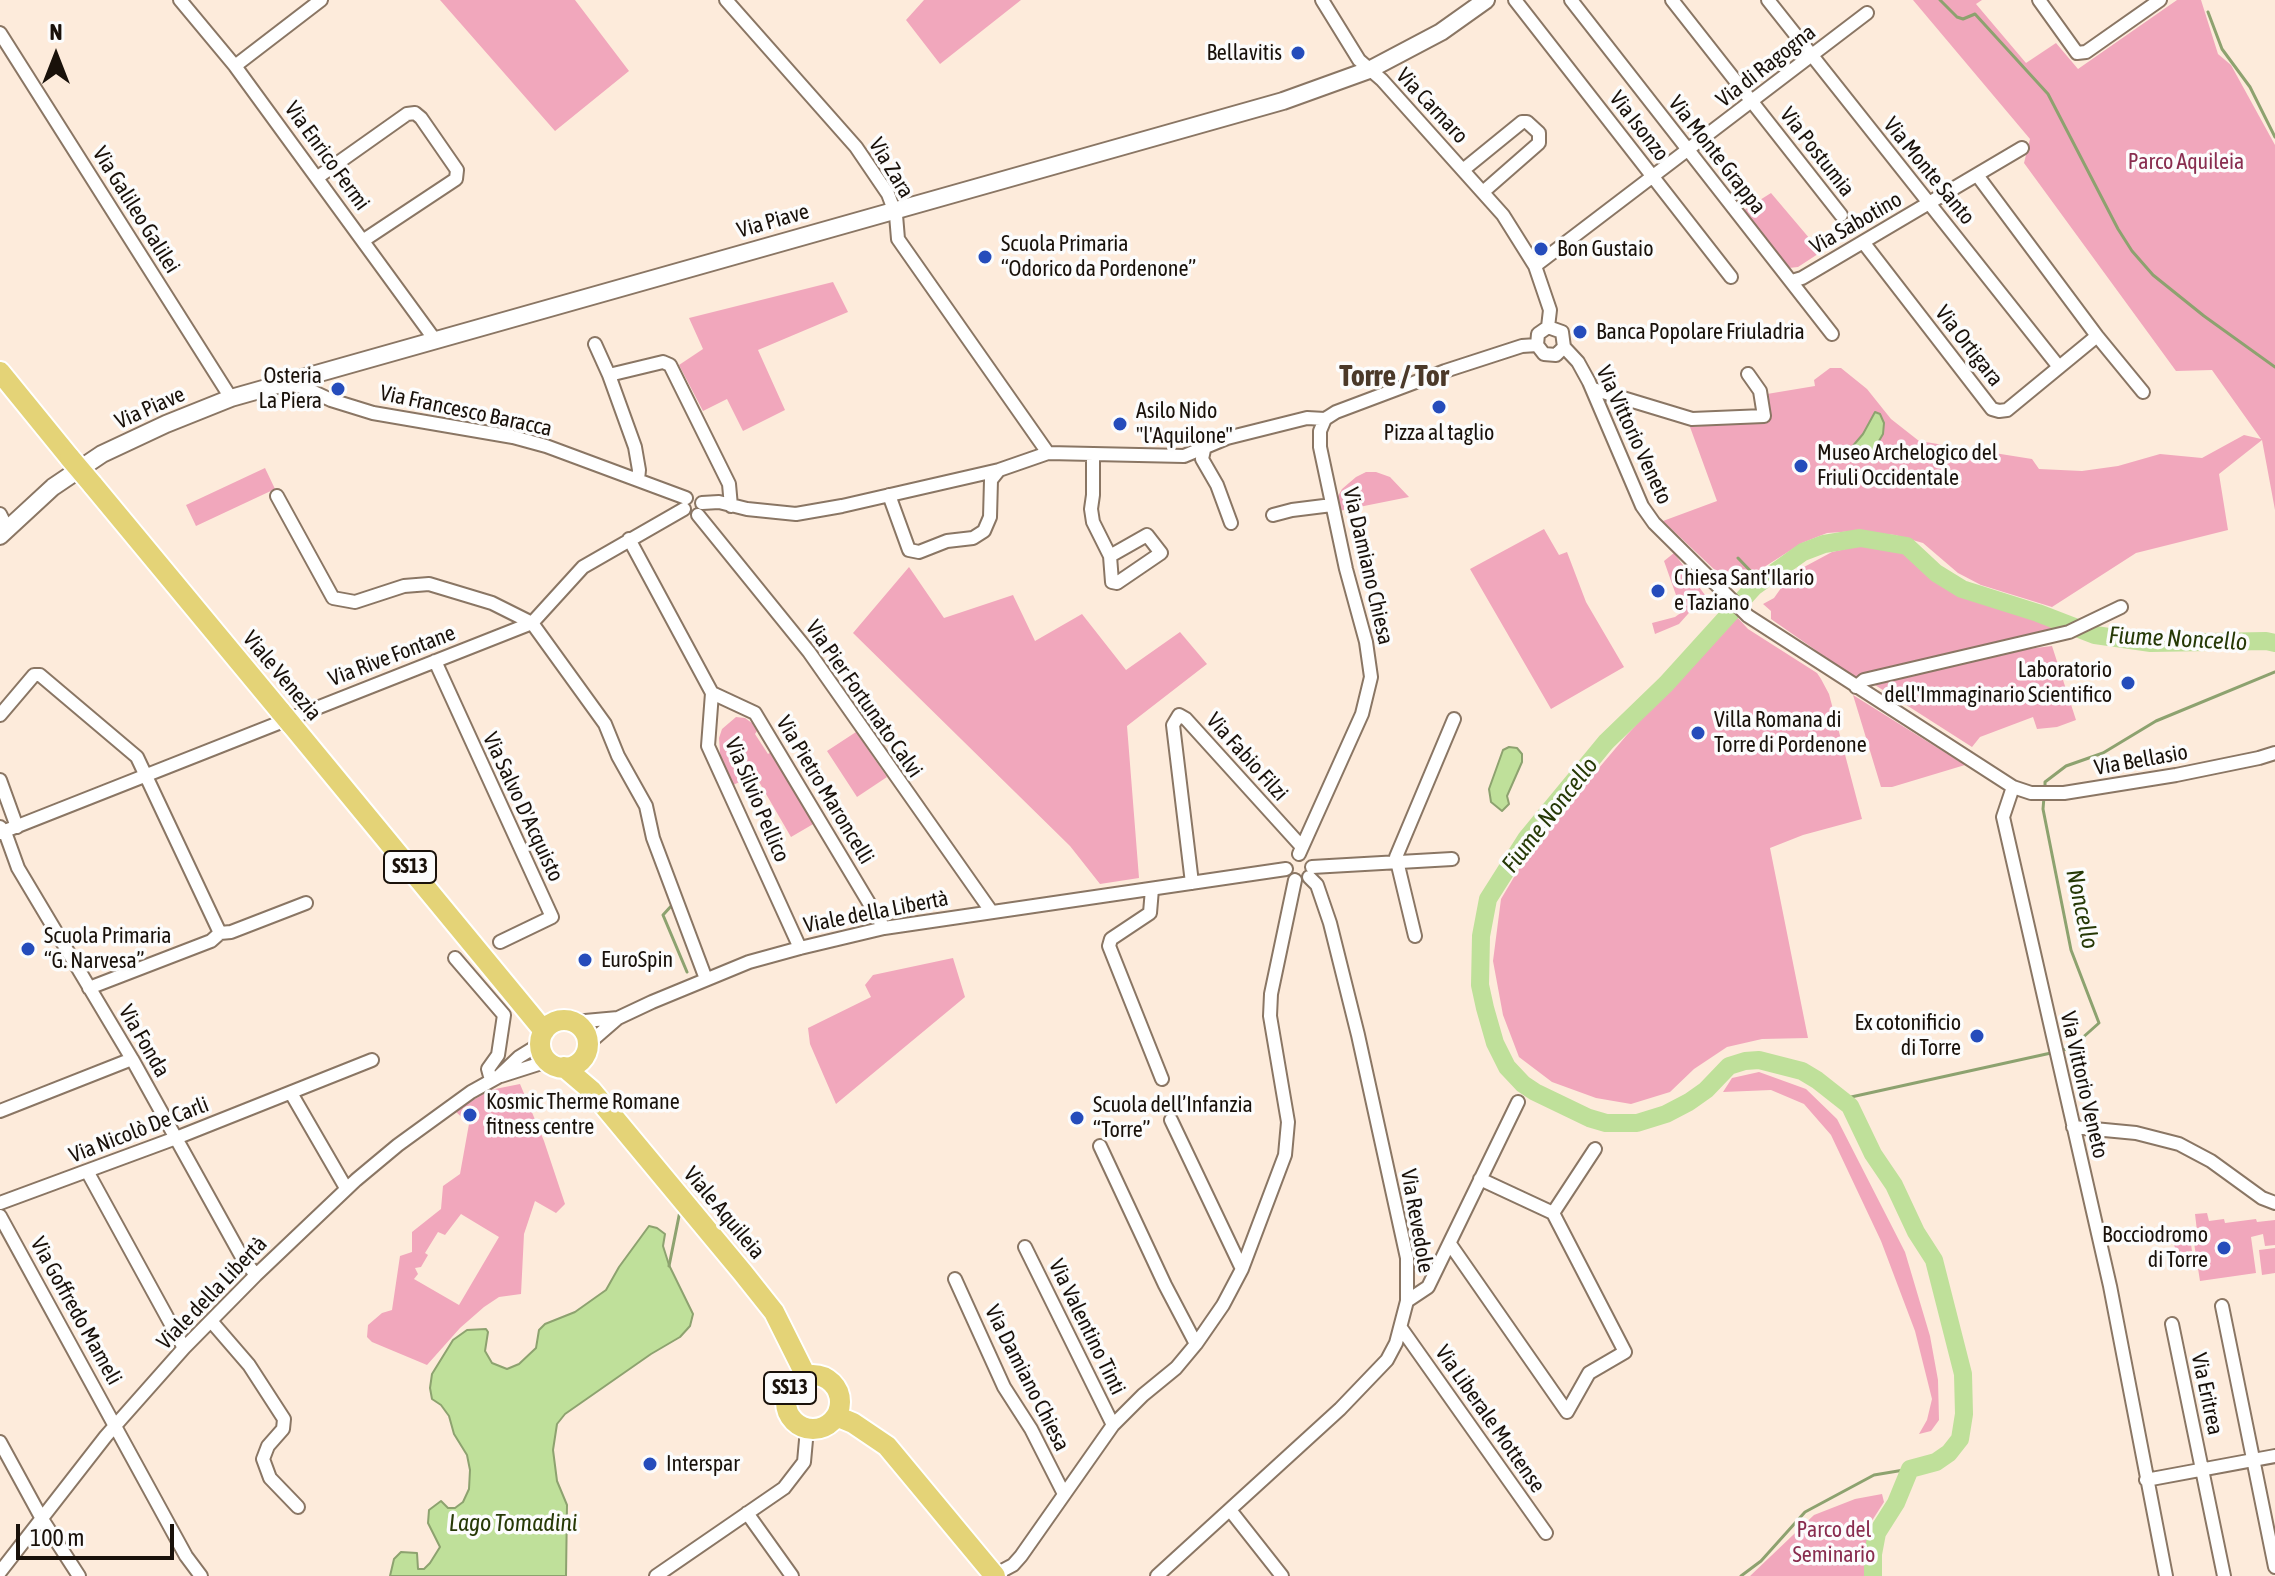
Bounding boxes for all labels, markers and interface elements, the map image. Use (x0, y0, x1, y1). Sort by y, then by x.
north arrow (16, 16, 96, 96)
text: N (50, 19, 62, 45)
street label: Via di Ragogna (1711, 19, 1821, 113)
place label: Bellavitis (1206, 40, 1282, 66)
marker: Bellavitis (1289, 44, 1307, 62)
street label: Via Carnaro (1390, 63, 1474, 149)
street label: Via Isonzo (1604, 86, 1674, 166)
street label: Via Monte Grappa (1663, 91, 1771, 219)
street label: Via Enrico Fermi (279, 96, 375, 216)
street label: Via Postumia (1774, 102, 1860, 202)
street label: Via Monte Santo (1878, 112, 1980, 230)
street label: Via Zara (863, 133, 919, 203)
street label: Via Galileo Galilei (87, 142, 185, 278)
park label: Parco Aquileia (2128, 149, 2244, 175)
street label: Via Sabotino (1805, 186, 1907, 260)
street label: Via Piave (734, 198, 812, 244)
place label: Scuola Primaria “Odorico da Pordenone” (1001, 231, 1196, 282)
place label: Bon Gustaio (1557, 236, 1653, 262)
marker: Bon Gustaio (1532, 240, 1550, 258)
marker: Scuola Primaria “Odorico da Pordenone” (976, 248, 994, 266)
street label: Via Ortigara (1929, 300, 2009, 392)
place label: Banca Popolare Friuladria (1596, 319, 1805, 345)
marker: Banca Popolare Friuladria (1571, 323, 1589, 341)
district label: Torre / Tor (1339, 359, 1449, 395)
street label: Via Vittorio Veneto (1590, 362, 1678, 508)
place label: Osteria La Piera (259, 363, 322, 414)
marker: Osteria La Piera (329, 380, 347, 398)
street label: Via Francesco Baracca (378, 380, 554, 442)
street label: Via Piave (111, 381, 189, 435)
place label: Asilo Nido "l'Aquilone" (1136, 398, 1233, 450)
marker: Pizza al taglio (1430, 398, 1448, 416)
marker: Asilo Nido "l'Aquilone" (1111, 415, 1129, 433)
place label: Pizza al taglio (1384, 420, 1494, 446)
place label: Museo Archelogico del Friuli Occidentale (1817, 440, 1998, 492)
marker: Museo Archelogico del Friuli Occidentale (1792, 457, 1810, 475)
street label: Via Damiano Chiesa (1337, 485, 1399, 647)
place label: Chiesa Sant'Ilario e Taziano (1674, 565, 1814, 616)
marker: Chiesa Sant'Ilario e Taziano (1649, 582, 1667, 600)
street label: Via Pier Fortunato Calvi (800, 615, 928, 783)
street label: Via Rive Fontane (325, 620, 459, 692)
water label: Fiume Noncello (2108, 621, 2248, 657)
street label: Viale Venezia (237, 626, 327, 726)
place label: Laboratorio dell'Immaginario Scientifico (1884, 657, 2112, 708)
marker: Laboratorio dell'Immaginario Scientifico (2119, 674, 2137, 692)
place label: Villa Romana di Torre di Pordenone (1714, 707, 1867, 758)
street label: Via Fabio Filzi (1201, 708, 1293, 806)
street label: Via Pietro Maroncelli (770, 711, 880, 869)
marker: Villa Romana di Torre di Pordenone (1689, 724, 1707, 742)
street label: Via Salvo D'Acquisto (477, 728, 569, 886)
street label: Via Silvio Pellico (719, 734, 795, 866)
street label: Via Bellasio (2092, 739, 2190, 781)
water label: Fiume Noncello (1496, 751, 1604, 879)
road number: SS13 (384, 851, 436, 883)
water label: Noncello (2060, 867, 2104, 951)
street label: Viale della Libertà (801, 885, 951, 939)
place label: Scuola Primaria “G. Narvesa” (44, 923, 172, 974)
marker: Scuola Primaria “G. Narvesa” (19, 940, 37, 958)
place label: EuroSpin (601, 947, 673, 973)
marker: EuroSpin (576, 951, 594, 969)
street label: Via Fonda (113, 1000, 175, 1082)
street label: Via Vittorio Veneto (2054, 1009, 2114, 1161)
place label: Ex cotonificio di Torre (1854, 1010, 1961, 1062)
marker: Ex cotonificio di Torre (1968, 1027, 1986, 1045)
place label: Kosmic Therme Romane fitness centre (486, 1089, 680, 1140)
street label: Via Nicolò De Carli (65, 1091, 213, 1169)
place label: Scuola dell’Infanzia “Torre” (1093, 1092, 1253, 1144)
marker: Kosmic Therme Romane fitness centre (461, 1106, 479, 1124)
marker: Scuola dell’Infanzia “Torre” (1068, 1109, 1086, 1127)
street label: Viale Aquileia (678, 1161, 770, 1265)
street label: Via Revedole (1395, 1167, 1439, 1275)
place label: Bocciodromo di Torre (2102, 1222, 2208, 1274)
street label: Viale della Libertà (152, 1231, 272, 1355)
street label: Via Goffredo Mameli (24, 1233, 128, 1389)
marker: Bocciodromo di Torre (2215, 1239, 2233, 1257)
street label: Via Valentino Tinti (1043, 1255, 1131, 1399)
street label: Via Damiano Chiesa (979, 1301, 1075, 1455)
street label: Via Liberale Mottense (1429, 1340, 1551, 1498)
street label: Via Eritrea (2185, 1351, 2229, 1437)
road number: SS13 (764, 1372, 816, 1404)
place label: Interspar (666, 1451, 740, 1477)
marker: Interspar (641, 1455, 659, 1473)
scale bar (20, 1508, 178, 1558)
water label: Lago Tomadini (449, 1509, 577, 1537)
park label: Parco del Seminario (1793, 1517, 1875, 1568)
text: 100 m (30, 1524, 84, 1551)

